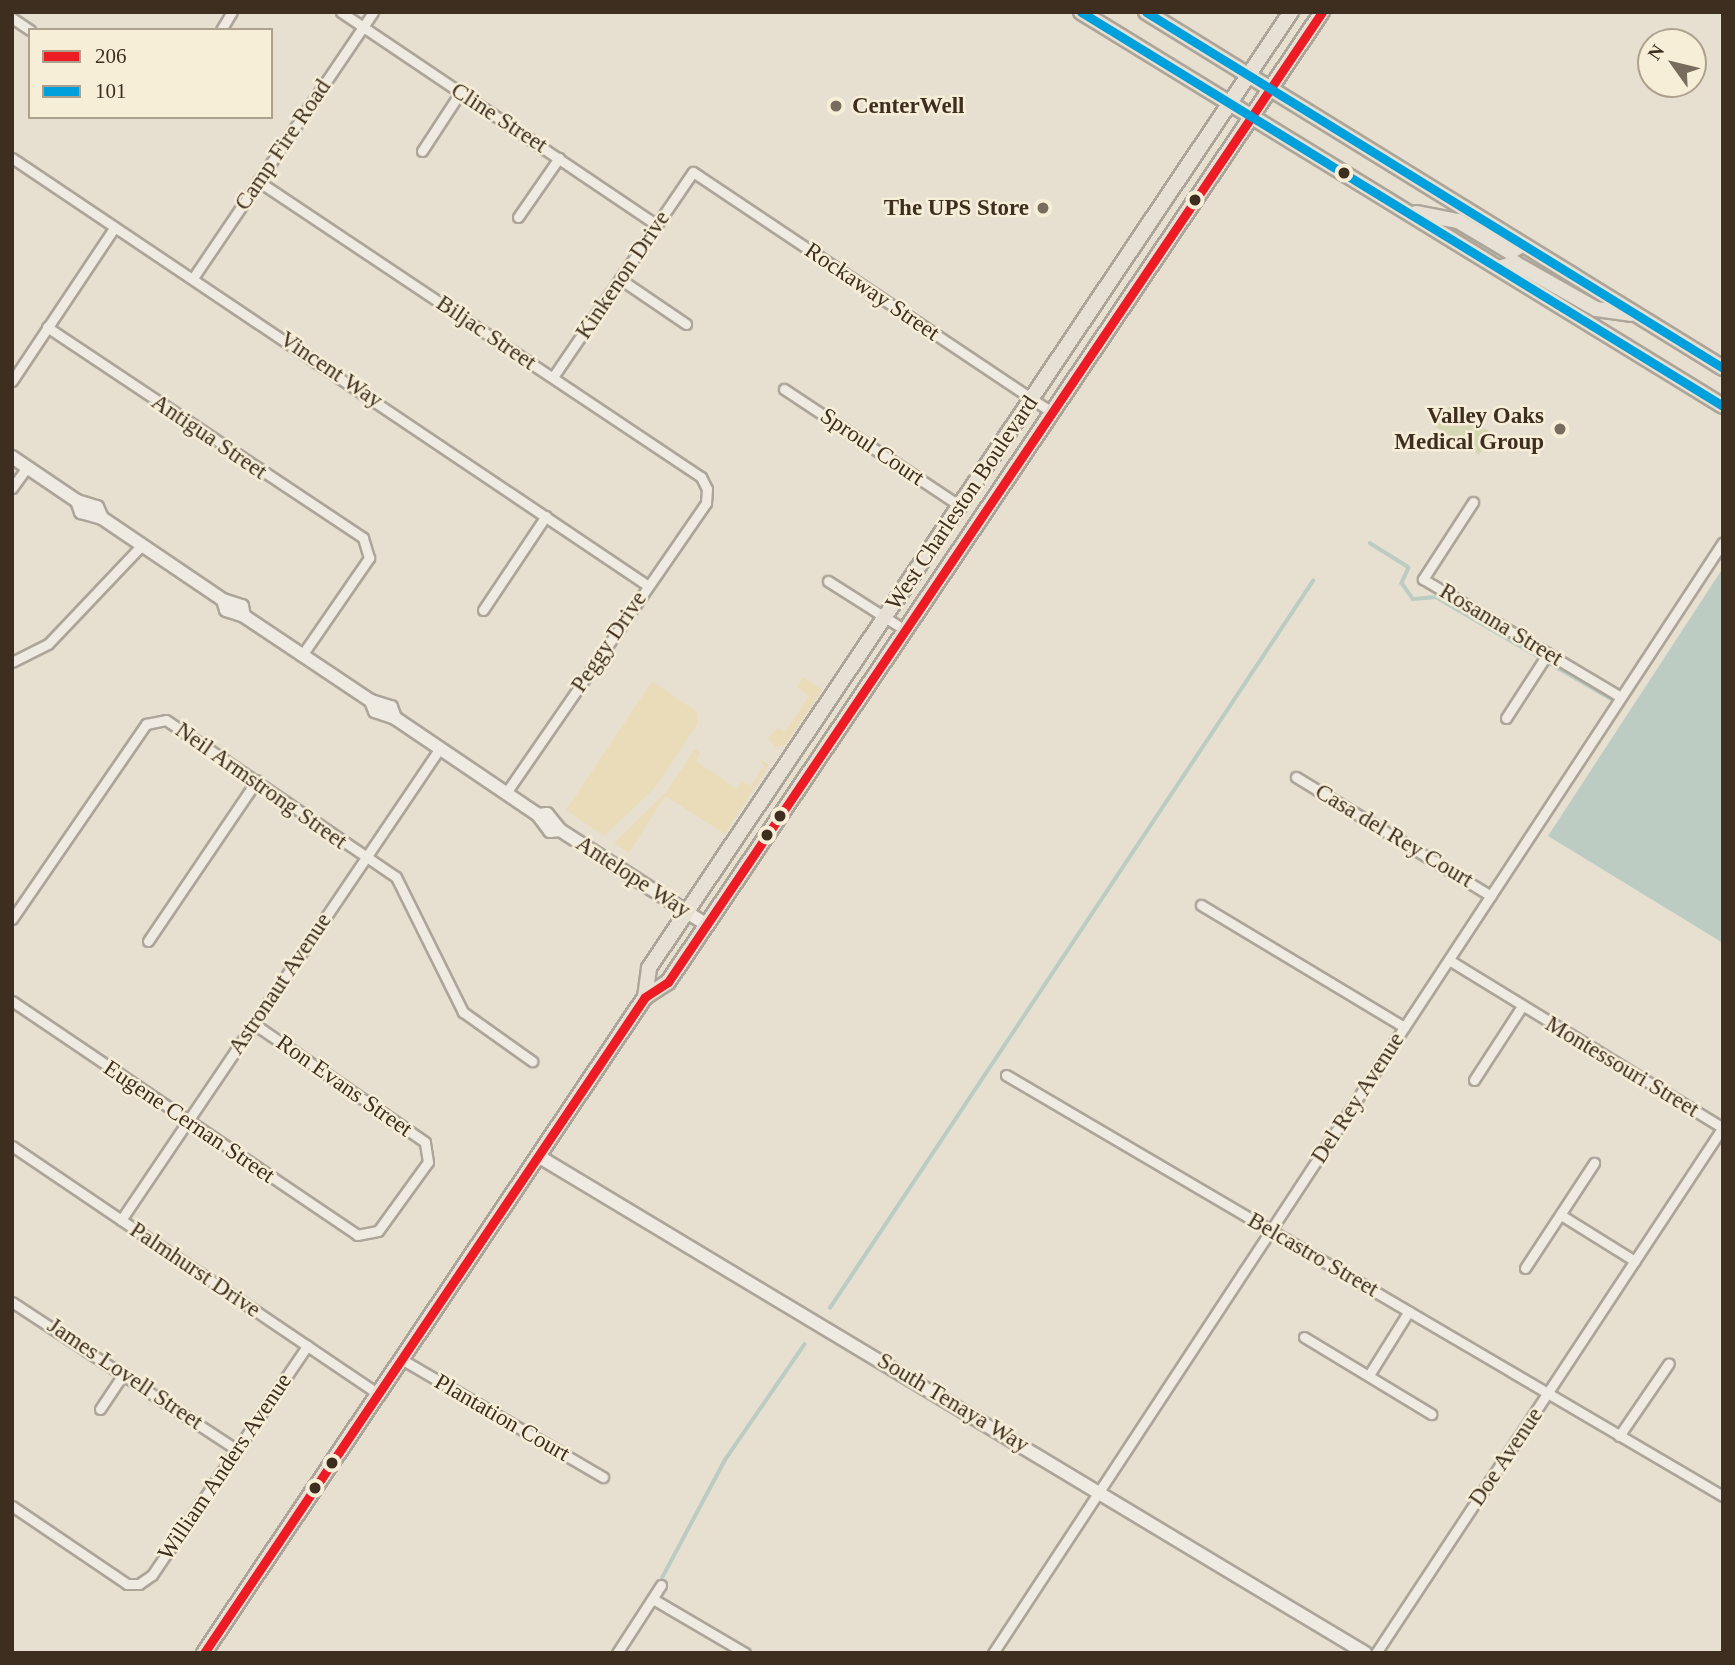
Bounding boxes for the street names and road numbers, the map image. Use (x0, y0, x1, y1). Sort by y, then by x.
street label: Camp Fire Road (229, 74, 337, 216)
street label: Cline Street (446, 77, 552, 159)
street label: Kinkenon Drive (570, 206, 676, 344)
street label: Rockaway Street (799, 237, 945, 347)
street label: Biljac Street (431, 290, 541, 376)
street label: Vincent Way (274, 325, 388, 415)
street label: Antigua Street (146, 388, 272, 486)
street label: West Charleston Boulevard (880, 391, 1044, 615)
street label: Sproul Court (815, 402, 929, 492)
street label: Rosanna Street (1434, 577, 1568, 673)
street label: Peggy Drive (565, 586, 653, 698)
street label: Neil Armstrong Street (169, 716, 353, 856)
street label: Casa del Rey Court (1310, 778, 1478, 894)
street label: Antelope Way (570, 830, 696, 924)
street label: Astronaut Avenue (222, 907, 338, 1061)
street label: Montessouri Street (1540, 1010, 1704, 1124)
street label: Del Rey Avenue (1305, 1027, 1411, 1169)
street label: Ron Evans Street (271, 1029, 417, 1143)
street label: Eugene Cernan Street (98, 1054, 280, 1190)
street label: Belcastro Street (1243, 1206, 1383, 1304)
street label: Palmhurst Drive (125, 1216, 265, 1324)
street label: James Lovell Street (42, 1312, 208, 1436)
street label: South Tenaya Way (872, 1347, 1034, 1459)
street label: William Anders Avenue (151, 1367, 299, 1567)
street label: Plantation Court (430, 1368, 574, 1468)
street label: Doe Avenue (1463, 1402, 1549, 1512)

